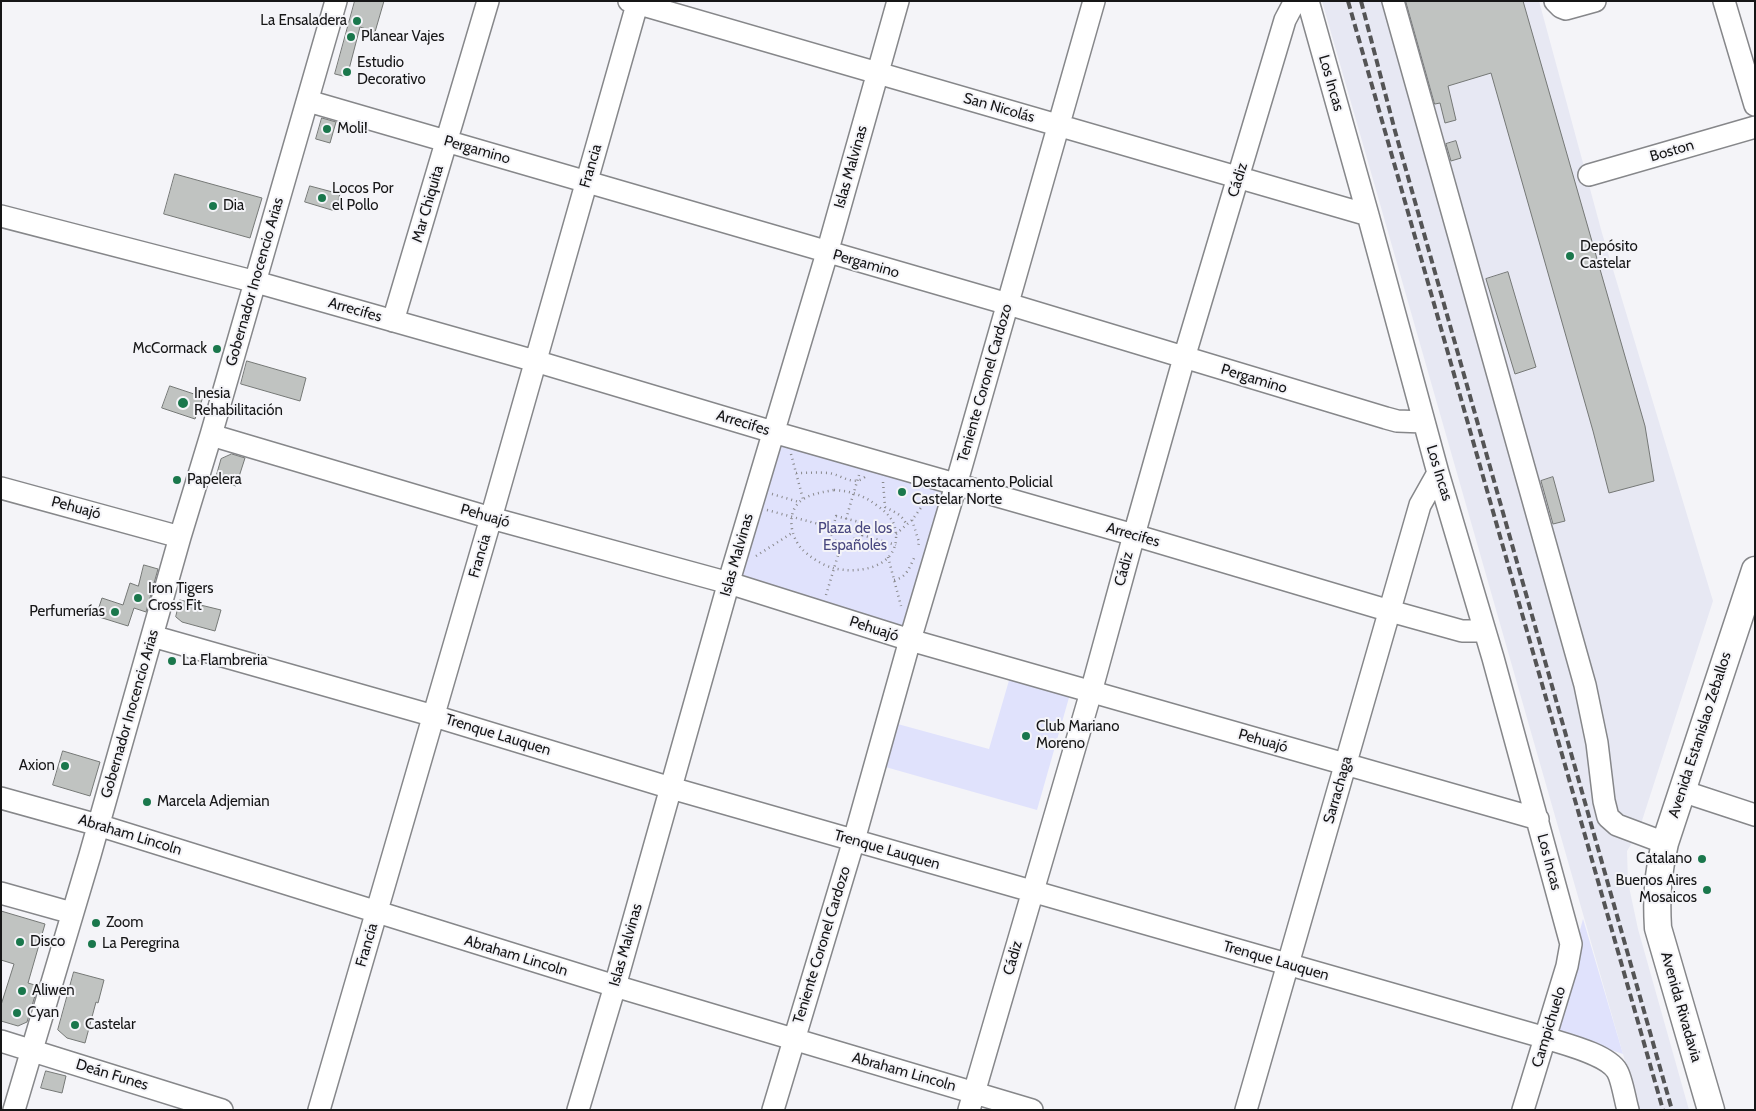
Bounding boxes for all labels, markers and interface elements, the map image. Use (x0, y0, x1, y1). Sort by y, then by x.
place label: La Ensaladera (260, 12, 347, 30)
marker: La Ensaladera (351, 15, 363, 27)
place label: Planear Vajes (361, 28, 444, 46)
marker: Planear Vajes (345, 31, 357, 43)
street label: Los Incas (1314, 53, 1348, 113)
place label: Estudio Decorativo (357, 54, 426, 89)
marker: Estudio Decorativo (341, 66, 353, 78)
street label: San Nicolás (961, 89, 1037, 127)
place label: Moli! (337, 120, 368, 138)
marker: Moli! (321, 123, 333, 135)
street label: Islas Malvinas (831, 124, 871, 210)
street label: Pergamino (442, 132, 512, 168)
street label: Boston (1648, 136, 1696, 166)
street label: Francia (576, 142, 606, 190)
street label: Cádiz (1224, 161, 1252, 199)
street label: Mar Chiquita (408, 163, 448, 245)
place label: Locos Por el Pollo (332, 180, 394, 215)
marker: Locos Por el Pollo (316, 192, 328, 204)
street label: Gobernador Inocencio Arias (222, 196, 288, 368)
place label: Dia (223, 197, 244, 215)
marker: Dia (207, 200, 219, 212)
place label: Depósito Castelar (1580, 238, 1638, 273)
street label: Pergamino (831, 246, 901, 282)
marker: Depósito Castelar (1564, 250, 1576, 262)
street label: Arrecifes (326, 294, 384, 326)
street label: Teniente Coronel Cardozo (954, 302, 1016, 464)
place label: McCormack (132, 340, 207, 358)
marker: McCormack (211, 343, 223, 355)
street label: Pergamino (1219, 360, 1289, 398)
place label: Inesia Rehabilitación (194, 385, 283, 420)
marker: Inesia Rehabilitación (176, 396, 190, 410)
street label: Arrecifes (714, 406, 772, 440)
street label: Los Incas (1422, 443, 1456, 503)
place label: Papelera (187, 471, 242, 489)
marker: Papelera (171, 474, 183, 486)
place label: Destacamento Policial Castelar Norte (912, 474, 1053, 509)
marker: Destacamento Policial Castelar Norte (896, 486, 908, 498)
street label: Pehuajó (49, 493, 103, 523)
street label: Pehuajó (458, 500, 512, 532)
street label: Islas Malvinas (717, 512, 757, 598)
street label: Arrecifes (1104, 519, 1162, 551)
park label: Plaza de los Españoles (818, 520, 892, 555)
street label: Francia (465, 532, 495, 580)
street label: Cádiz (1111, 550, 1137, 588)
place label: Iron Tigers Cross Fit (148, 580, 213, 615)
marker: Iron Tigers Cross Fit (132, 592, 144, 604)
place label: Perfumerías (29, 603, 105, 621)
marker: Perfumerías (109, 606, 121, 618)
street label: Pehuajó (847, 613, 901, 645)
street label: Gobernador Inocencio Arias (97, 628, 163, 800)
street label: Avenida Estanislao Zeballos (1665, 650, 1735, 820)
place label: La Flambreria (182, 652, 267, 670)
marker: La Flambreria (166, 655, 178, 667)
street label: Trenque Lauquen (443, 710, 553, 760)
place label: Club Mariano Moreno (1036, 718, 1119, 753)
street label: Pehuajó (1236, 725, 1290, 757)
marker: Club Mariano Moreno (1020, 730, 1032, 742)
street label: Sarrachaga (1320, 754, 1356, 826)
place label: Axion (19, 757, 55, 775)
marker: Axion (59, 760, 71, 772)
place label: Marcela Adjemian (157, 793, 270, 811)
marker: Marcela Adjemian (141, 796, 153, 808)
street label: Abraham Lincoln (76, 811, 184, 859)
street label: Trenque Lauquen (832, 826, 942, 874)
street label: Los Incas (1533, 832, 1565, 892)
place label: Catalano (1636, 850, 1692, 868)
marker: Catalano (1696, 853, 1708, 865)
street label: Teniente Coronel Cardozo (789, 864, 855, 1026)
place label: Buenos Aires Mosaicos (1616, 872, 1697, 907)
marker: Buenos Aires Mosaicos (1701, 884, 1713, 896)
street label: Islas Malvinas (606, 902, 646, 988)
place label: Zoom (106, 914, 143, 932)
marker: Zoom (90, 917, 102, 929)
street label: Francia (352, 921, 382, 969)
street label: Abraham Lincoln (462, 932, 570, 980)
place label: Disco (30, 933, 65, 951)
place label: La Peregrina (102, 935, 179, 953)
marker: Disco (14, 936, 26, 948)
street label: Trenque Lauquen (1221, 937, 1331, 985)
marker: La Peregrina (86, 938, 98, 950)
street label: Cádiz (1000, 939, 1026, 977)
street label: Avenida Rivadavia (1657, 950, 1705, 1064)
place label: Aliwen (32, 982, 75, 1000)
marker: Aliwen (16, 985, 28, 997)
street label: Campichuelo (1528, 985, 1570, 1069)
place label: Cyan (27, 1004, 59, 1022)
marker: Cyan (11, 1007, 23, 1019)
place label: Castelar (85, 1016, 136, 1034)
marker: Castelar (69, 1019, 81, 1031)
street label: Abraham Lincoln (850, 1049, 958, 1095)
street label: Deán Funes (74, 1055, 150, 1095)

